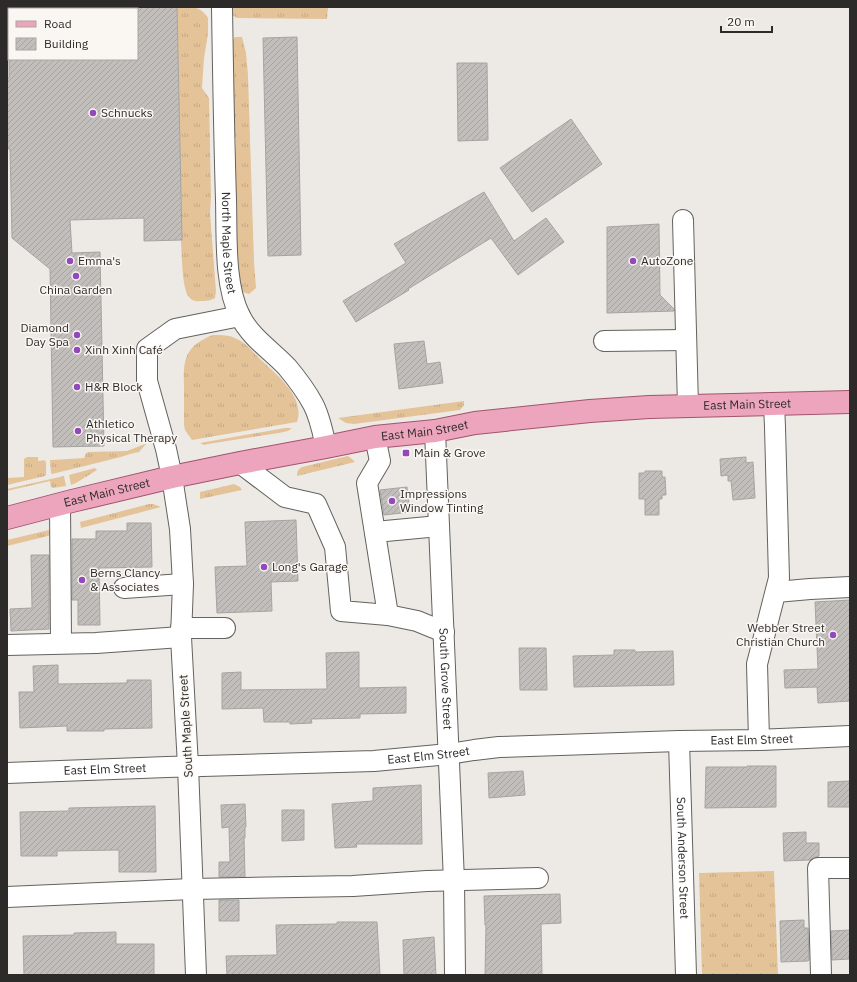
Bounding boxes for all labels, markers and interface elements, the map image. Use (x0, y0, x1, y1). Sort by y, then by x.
legend (8, 8, 138, 60)
scale bar (721, 8, 772, 34)
text: 20 m (727, 14, 755, 29)
text: Road (44, 16, 72, 31)
text: Building (44, 36, 89, 51)
place label: Schnucks (101, 105, 153, 120)
marker: Schnucks (88, 108, 98, 118)
street label: North Maple Street (219, 192, 240, 295)
place label: Emma's (78, 253, 121, 268)
place label: AutoZone (641, 253, 694, 268)
marker: Emma's (65, 256, 75, 266)
marker: AutoZone (628, 256, 638, 266)
marker: China Garden (71, 271, 81, 281)
place label: China Garden (40, 282, 112, 297)
place label: Diamond Day Spa (21, 320, 70, 349)
marker: Diamond Day Spa (72, 330, 82, 340)
place label: Xinh Xinh Café (85, 342, 163, 357)
marker: Xinh Xinh Café (72, 345, 82, 355)
place label: H&R Block (85, 379, 143, 394)
marker: H&R Block (72, 382, 82, 392)
street label: East Main Street (703, 395, 791, 413)
place label: Athletico Physical Therapy (86, 416, 177, 445)
street label: East Main Street (380, 417, 470, 443)
marker: Athletico Physical Therapy (73, 426, 83, 436)
place label: Main & Grove (414, 445, 486, 460)
marker: Main & Grove (401, 448, 411, 458)
street label: East Main Street (62, 475, 151, 510)
place label: Impressions Window Tinting (400, 486, 484, 515)
marker: Impressions Window Tinting (387, 496, 397, 506)
place label: Long's Garage (272, 559, 348, 574)
marker: Long's Garage (259, 562, 269, 572)
place label: Berns Clancy & Associates (90, 565, 160, 594)
marker: Berns Clancy & Associates (77, 575, 87, 585)
place label: Webber Street Christian Church (736, 620, 825, 649)
street label: South Grove Street (436, 627, 456, 730)
marker: Webber Street Christian Church (828, 630, 838, 640)
street label: South Maple Street (175, 674, 196, 778)
street label: East Elm Street (710, 731, 794, 748)
street label: East Elm Street (387, 743, 471, 767)
street label: East Elm Street (63, 760, 147, 778)
street label: South Anderson Street (674, 797, 692, 919)

